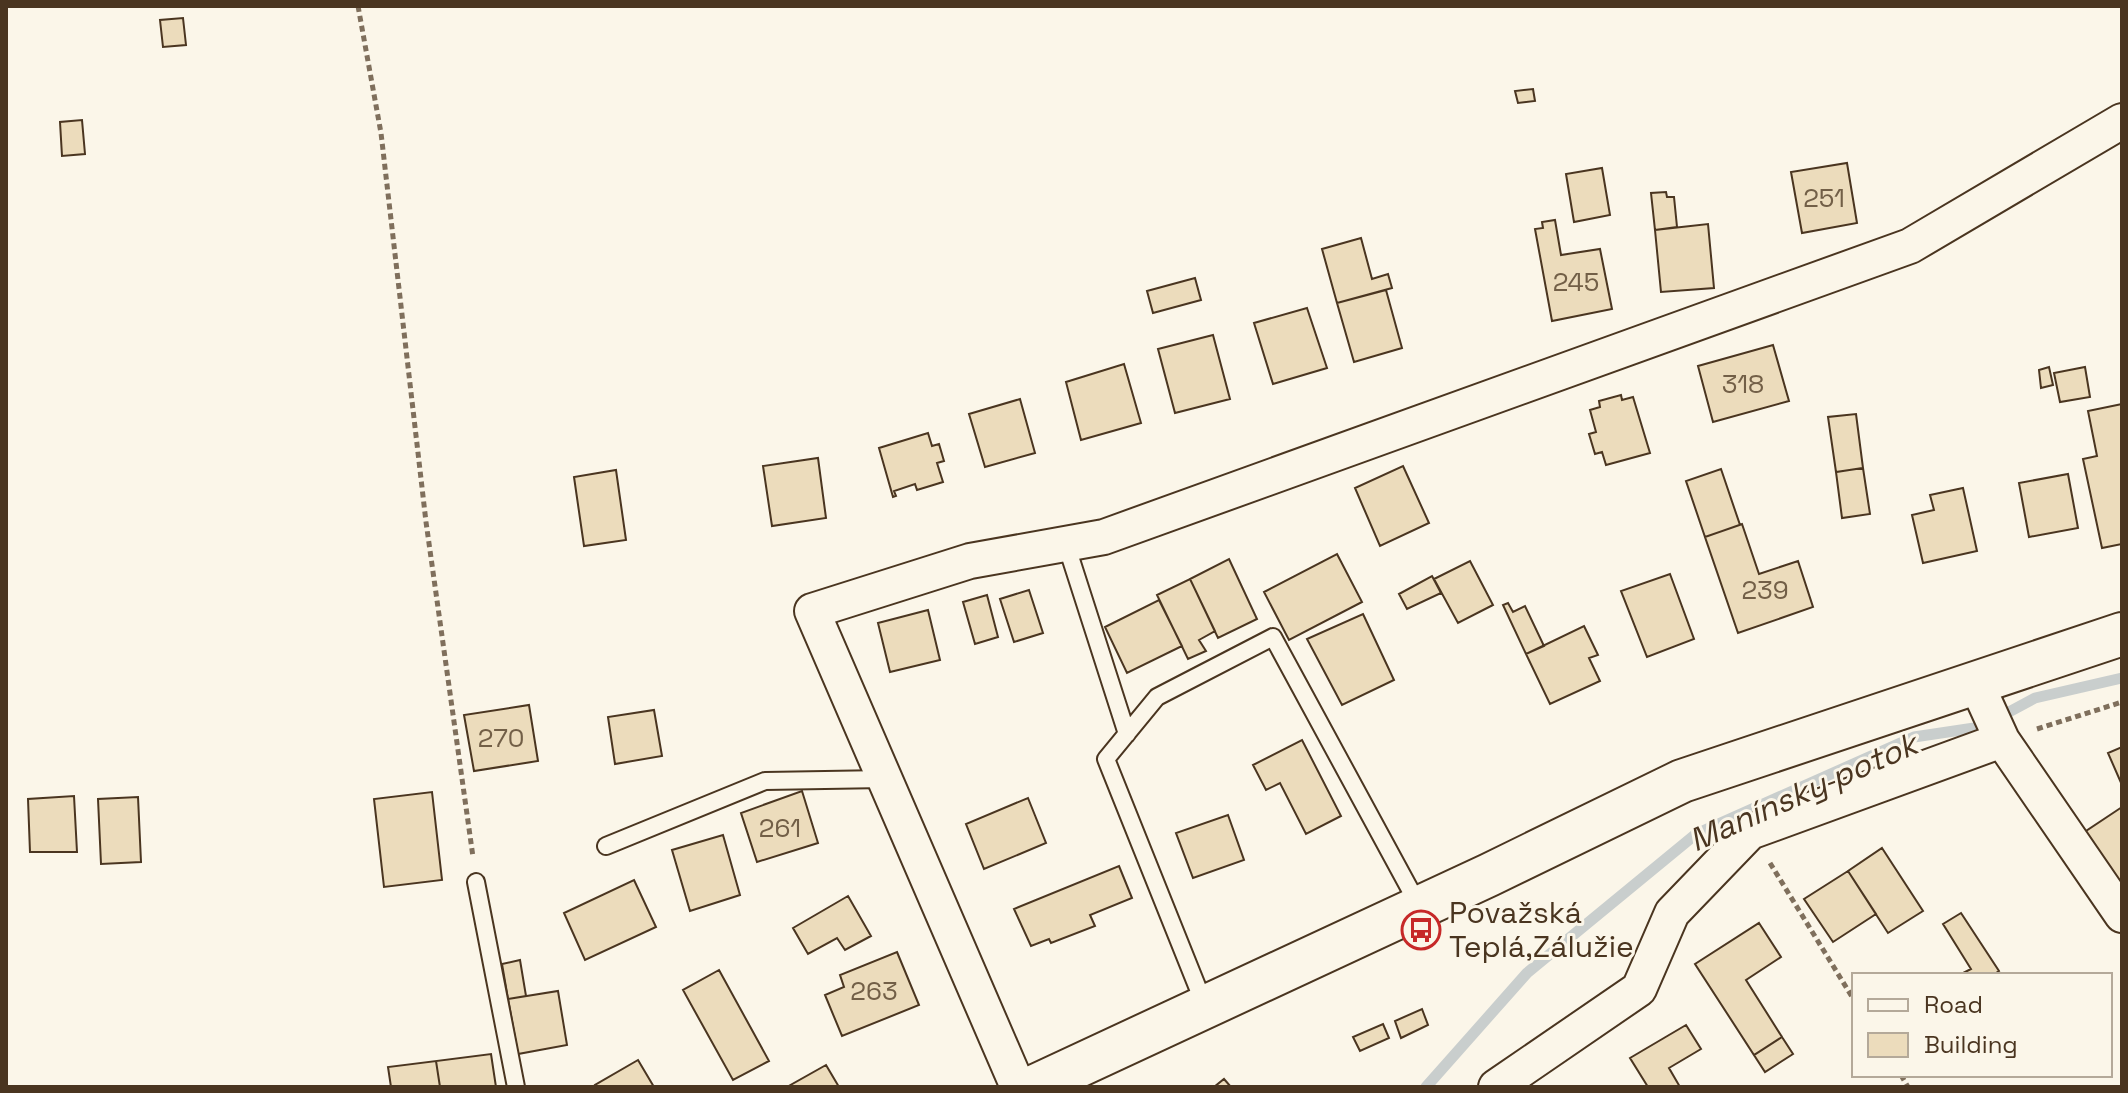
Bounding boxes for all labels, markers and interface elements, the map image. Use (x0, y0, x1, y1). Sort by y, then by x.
house number: 251 (1803, 181, 1845, 215)
house number: 245 (1553, 265, 1599, 299)
house number: 318 (1722, 367, 1764, 401)
house number: 239 (1741, 573, 1789, 607)
house number: 270 (478, 721, 524, 755)
water label: Manínsky potok (1683, 722, 1927, 860)
house number: 261 (759, 811, 801, 845)
place label: Považská Teplá,Zálužie (1449, 893, 1634, 966)
bus stop icon: Považská Teplá,Zálužie (1400, 909, 1442, 951)
legend (1852, 973, 2112, 1077)
house number: 263 (850, 974, 898, 1008)
text: Road (1924, 989, 1983, 1020)
text: Building (1924, 1029, 2018, 1060)

